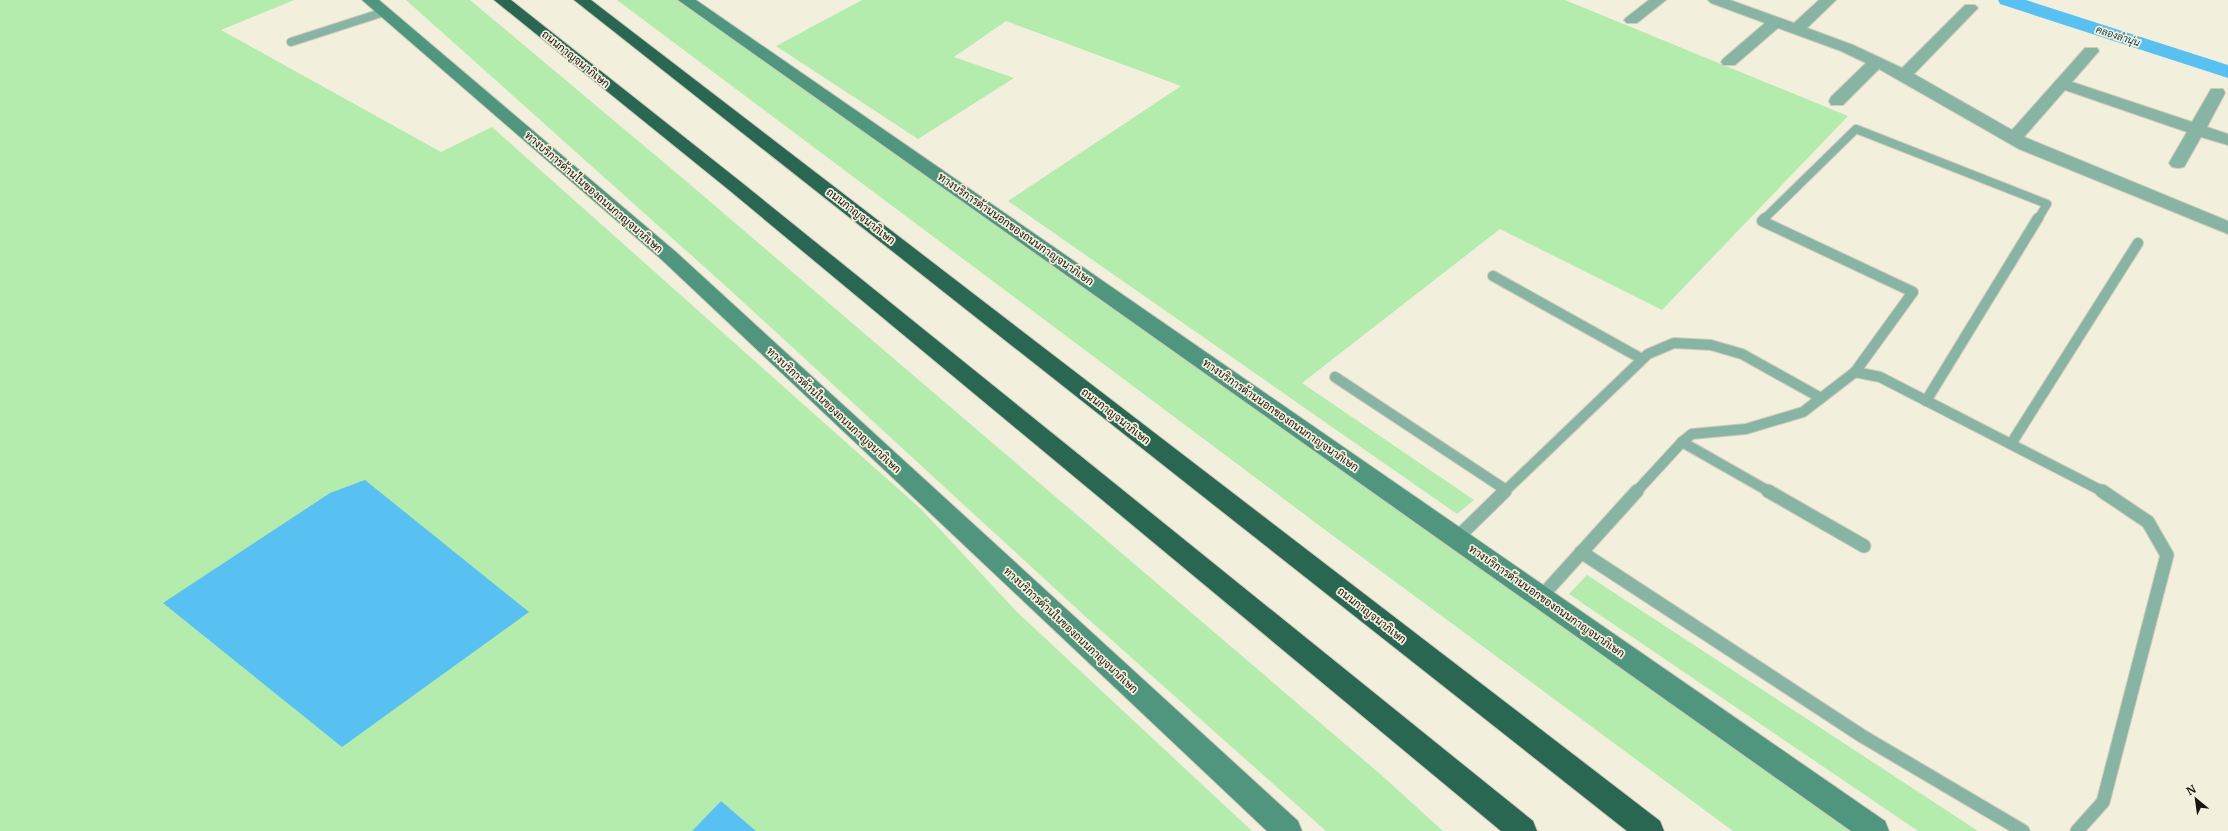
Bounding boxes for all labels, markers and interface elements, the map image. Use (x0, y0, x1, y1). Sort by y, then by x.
water label: คลองลำนุ่น (2094, 23, 2142, 50)
street label: ถนนกาญจนาภิเษก (539, 27, 613, 91)
street label: ทางบริการด้านในของถนนกาญจนาภิเษก (522, 127, 667, 256)
street label: ทางบริการด้านนอกของถนนกาญจนาภิเษก (935, 170, 1097, 288)
street label: ถนนกาญจนาภิเษก (824, 185, 898, 247)
street label: ทางบริการด้านในของถนนกาญจนาภิเษก (764, 343, 905, 476)
street label: ทางบริการด้านนอกของถนนกาญจนาภิเษก (1200, 356, 1362, 474)
street label: ถนนกาญจนาภิเษก (1079, 385, 1153, 447)
street label: ทางบริการด้านนอกของถนนกาญจนาภิเษก (1466, 542, 1628, 660)
street label: ทางบริการด้านในของถนนกาญจนาภิเษก (1001, 563, 1142, 696)
street label: ถนนกาญจนาภิเษก (1335, 584, 1409, 646)
north arrow (2176, 779, 2216, 819)
text: N (2184, 782, 2199, 798)

